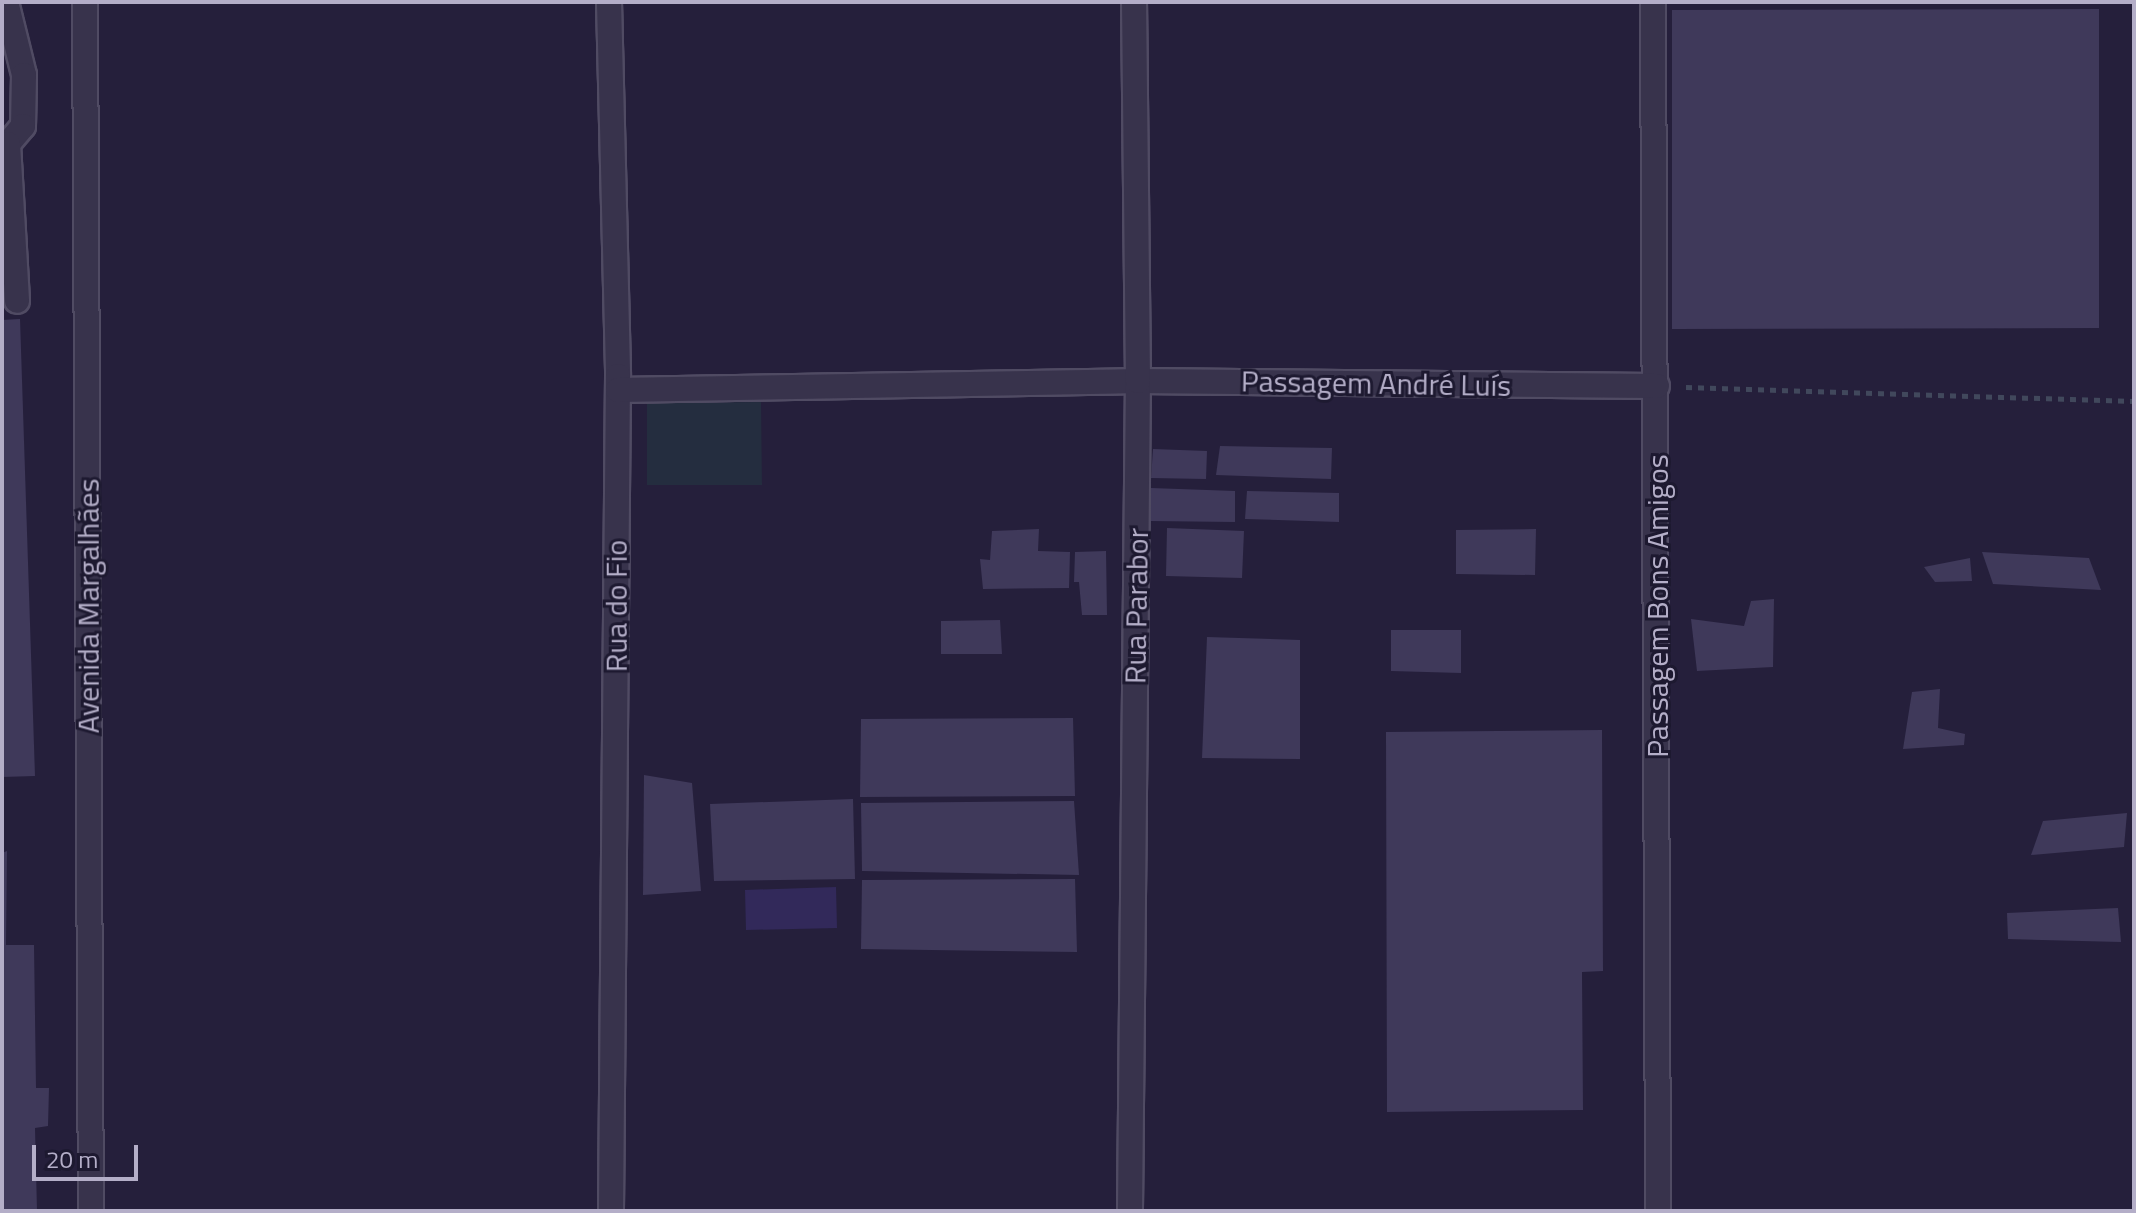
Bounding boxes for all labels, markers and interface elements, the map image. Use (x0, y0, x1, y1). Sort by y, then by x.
street label: Passagem André Luís (1241, 363, 1511, 403)
street label: Passagem Bons Amigos (1639, 454, 1675, 758)
street label: Avenida Margalhães (70, 479, 106, 733)
street label: Rua Parabor (1117, 528, 1155, 684)
street label: Rua do Fio (598, 540, 634, 672)
scale bar (36, 1129, 142, 1179)
text: 20 m (46, 1141, 98, 1177)

